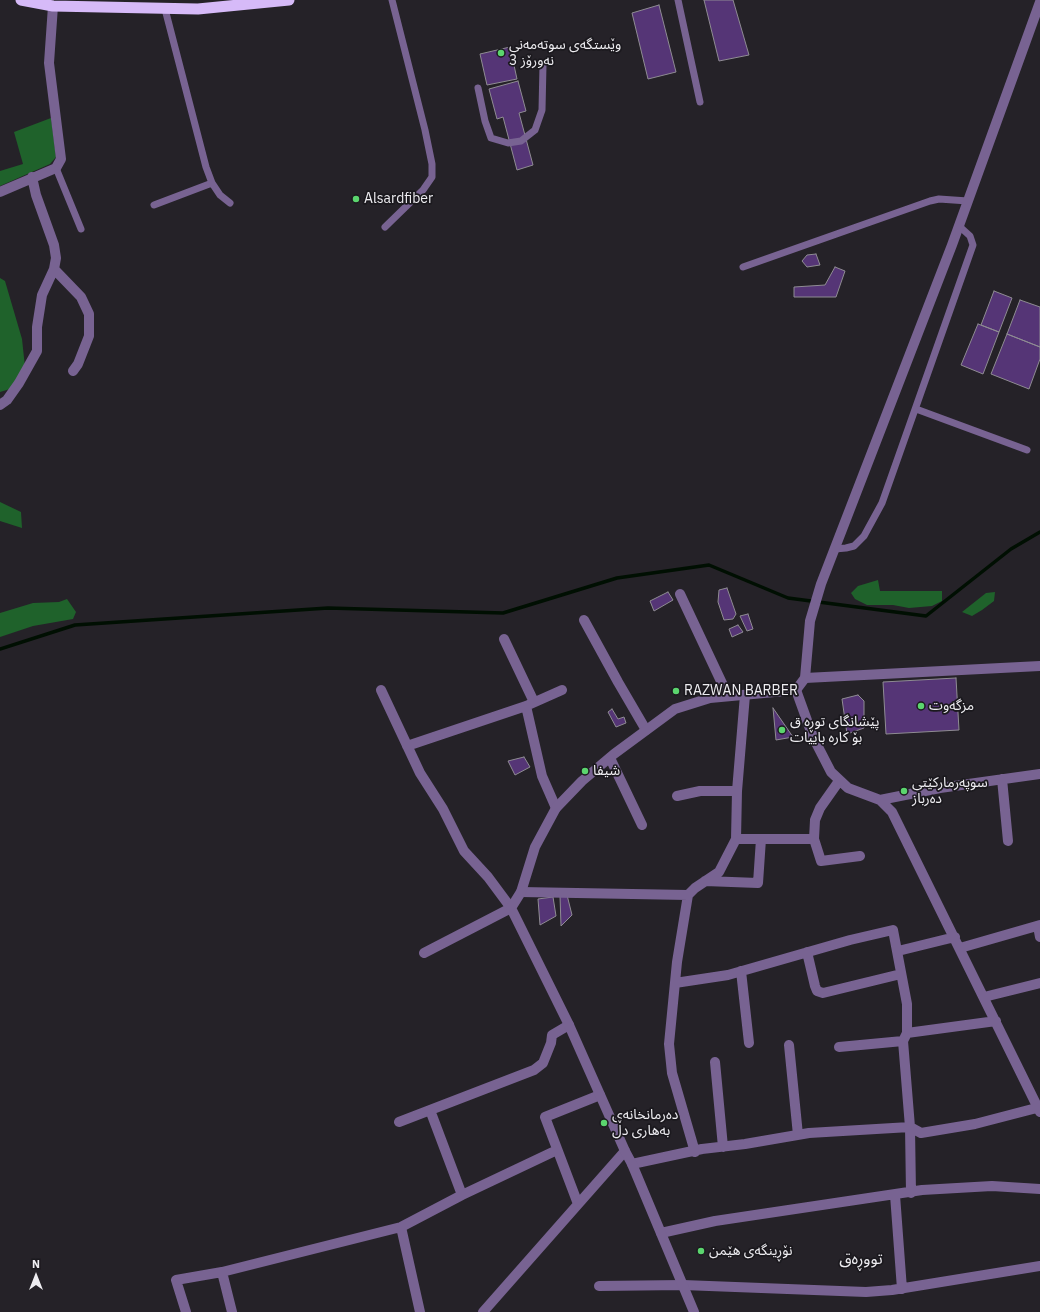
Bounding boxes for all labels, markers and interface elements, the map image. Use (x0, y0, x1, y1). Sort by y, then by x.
place label: وێستگەی سوتەمەنی نەورۆز 3 (509, 37, 621, 70)
marker: وێستگەی سوتەمەنی نەورۆز 3 (496, 48, 506, 58)
place label: Alsardfiber (364, 191, 433, 207)
marker: Alsardfiber (351, 194, 361, 204)
place label: RAZWAN BARBER (684, 683, 798, 699)
marker: RAZWAN BARBER (671, 686, 681, 696)
place label: مزگه‌وت (929, 698, 974, 714)
marker: مزگه‌وت (916, 701, 926, 711)
place label: پێشانگای توڕه ق بۆ کاره باییات (790, 714, 879, 746)
marker: پێشانگای توڕه ق بۆ کاره باییات (777, 725, 787, 735)
place label: شیفا (593, 763, 620, 779)
marker: شیفا (580, 766, 590, 776)
place label: سوپەرمارکێتی دەرباز (912, 775, 988, 808)
marker: سوپەرمارکێتی دەرباز (899, 786, 909, 796)
place label: دەرمانخانەی بەهاری دڵ (612, 1107, 678, 1140)
marker: دەرمانخانەی بەهاری دڵ (599, 1118, 609, 1128)
place label: نۆڕینگەی هێمن (709, 1243, 793, 1259)
marker: نۆڕینگەی هێمن (696, 1246, 706, 1256)
district label: تووڕەق (839, 1249, 883, 1269)
north arrow (16, 1256, 56, 1296)
text: N (32, 1257, 40, 1271)

